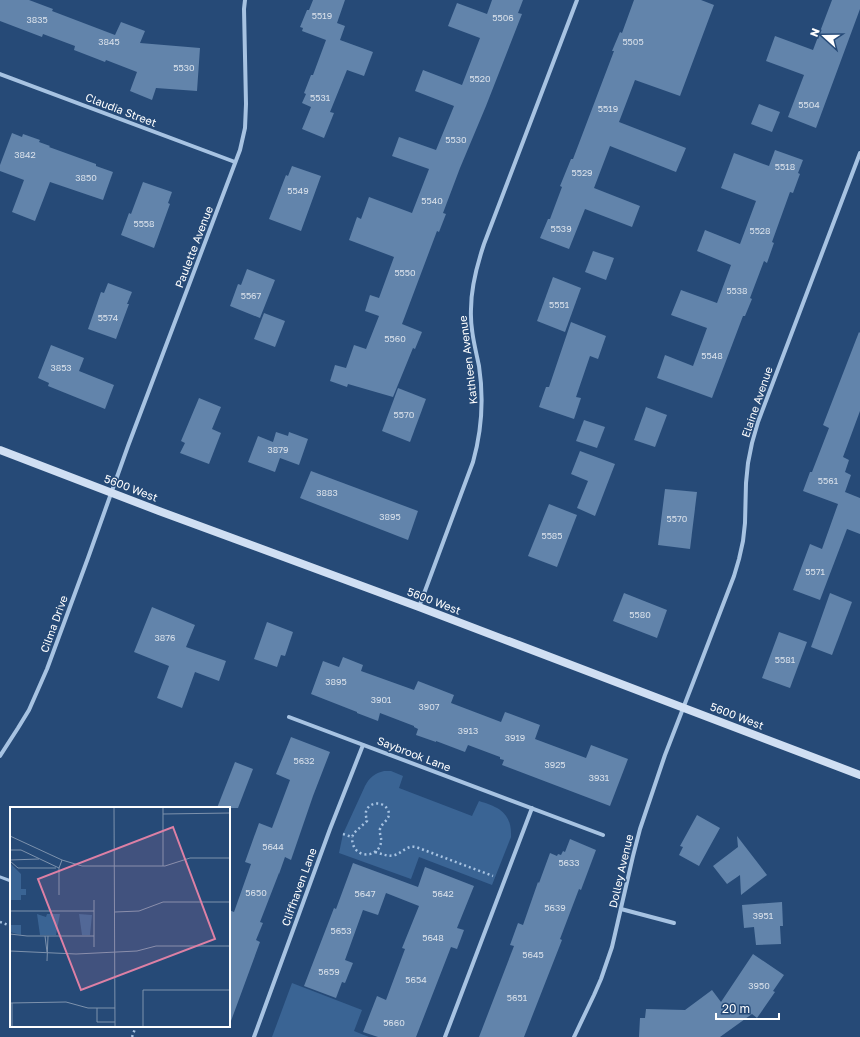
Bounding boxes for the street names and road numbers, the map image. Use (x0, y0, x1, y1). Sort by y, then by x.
street label: Claudia Street (84, 90, 159, 129)
street label: Paulette Avenue (172, 204, 215, 289)
street label: Kathleen Avenue (456, 315, 479, 405)
street label: Elaine Avenue (738, 365, 775, 439)
street label: 5600 West (103, 471, 160, 504)
street label: 5600 West (406, 584, 463, 617)
street label: Cilma Drive (37, 593, 70, 654)
street label: 5600 West (709, 699, 766, 732)
street label: Saybrook Lane (375, 733, 453, 774)
street label: Dolley Avenue (606, 833, 635, 909)
street label: Cliffhaven Lane (278, 846, 319, 928)

